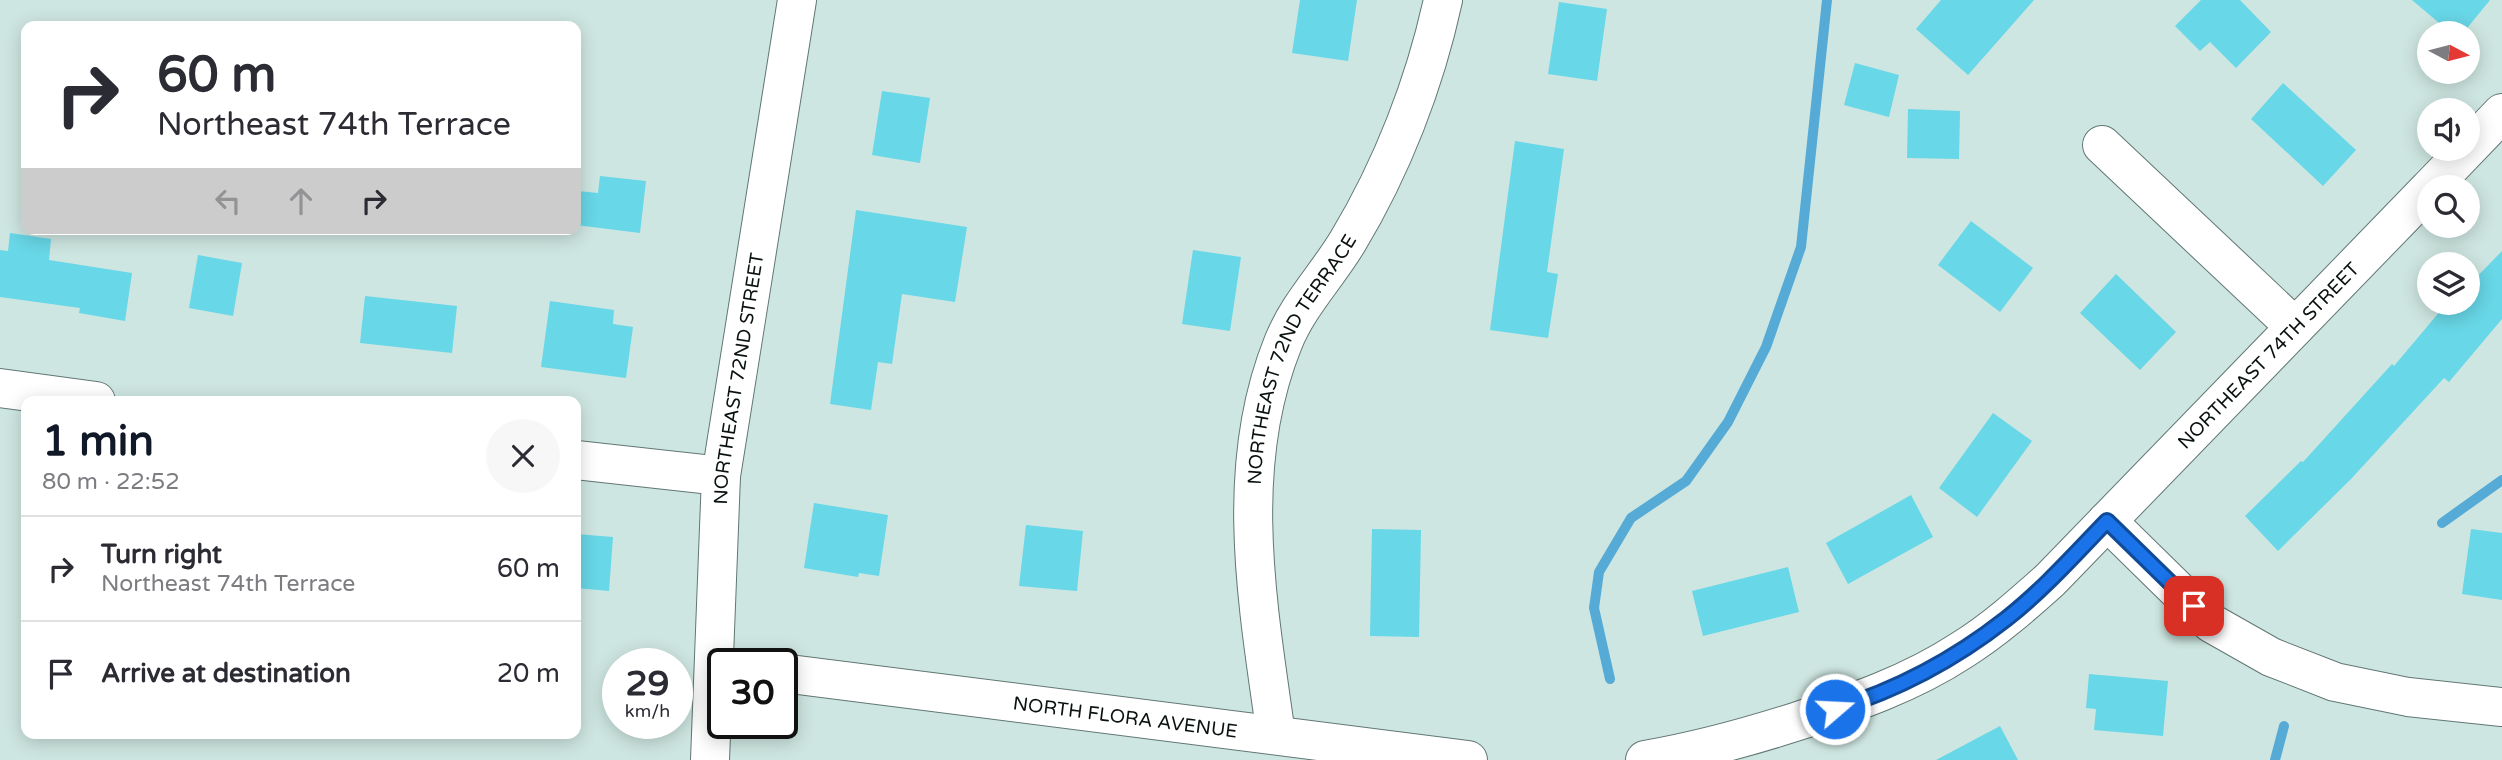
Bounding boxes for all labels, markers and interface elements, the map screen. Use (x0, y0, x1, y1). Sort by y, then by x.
north arrow (2417, 21, 2480, 84)
map controls (2417, 21, 2480, 315)
text: 60 m (157, 46, 276, 105)
icon: right (42, 49, 133, 140)
button: sound (2417, 98, 2480, 161)
text: Northeast 74th Terrace (157, 106, 511, 144)
button: search (2417, 175, 2480, 238)
icon: left (209, 182, 247, 220)
icon: ahead (282, 182, 320, 220)
icon: right (355, 182, 393, 220)
street label: NORTHEAST 72ND TERRACE (1244, 231, 1361, 485)
street label: NORTHEAST 72ND STREET (710, 251, 769, 505)
button: layers (2417, 252, 2480, 315)
street label: NORTHEAST 74TH STREET (2173, 258, 2364, 454)
text: 1 min (42, 416, 154, 467)
button: close (486, 419, 560, 493)
text: 80 m · 22:52 (42, 468, 180, 496)
text: Turn right (101, 539, 222, 570)
icon: right (42, 550, 80, 588)
text: 60 m (497, 553, 560, 584)
text: Northeast 74th Terrace (101, 570, 355, 598)
pin (2164, 576, 2224, 636)
icon: arrive (2175, 587, 2213, 625)
speed limit sign: 30 (707, 648, 798, 739)
icon: arrive (42, 655, 80, 693)
text: Arrive at destination (101, 658, 351, 689)
text: 20 m (497, 658, 560, 689)
text: 29 (626, 663, 669, 705)
position arrow (1798, 672, 1872, 746)
street label: NORTH FLORA AVENUE (1012, 692, 1239, 743)
text: km/h (625, 700, 670, 722)

